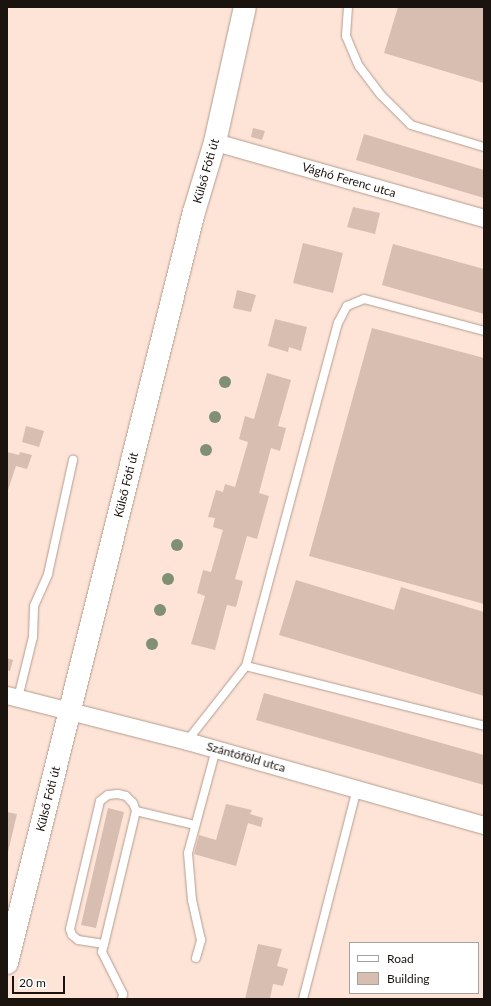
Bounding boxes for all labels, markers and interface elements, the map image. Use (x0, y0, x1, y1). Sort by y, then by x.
street label: Külső Fóti út (190, 137, 222, 205)
street label: Vághó Ferenc utca (300, 160, 398, 200)
street label: Külső Fóti út (111, 451, 141, 519)
street label: Szántóföld utca (205, 739, 287, 775)
street label: Külső Fóti út (33, 765, 63, 833)
legend (349, 942, 479, 994)
text: Road (387, 951, 414, 966)
scale bar (14, 968, 67, 994)
text: Building (387, 971, 430, 986)
text: 20 m (19, 975, 46, 990)

